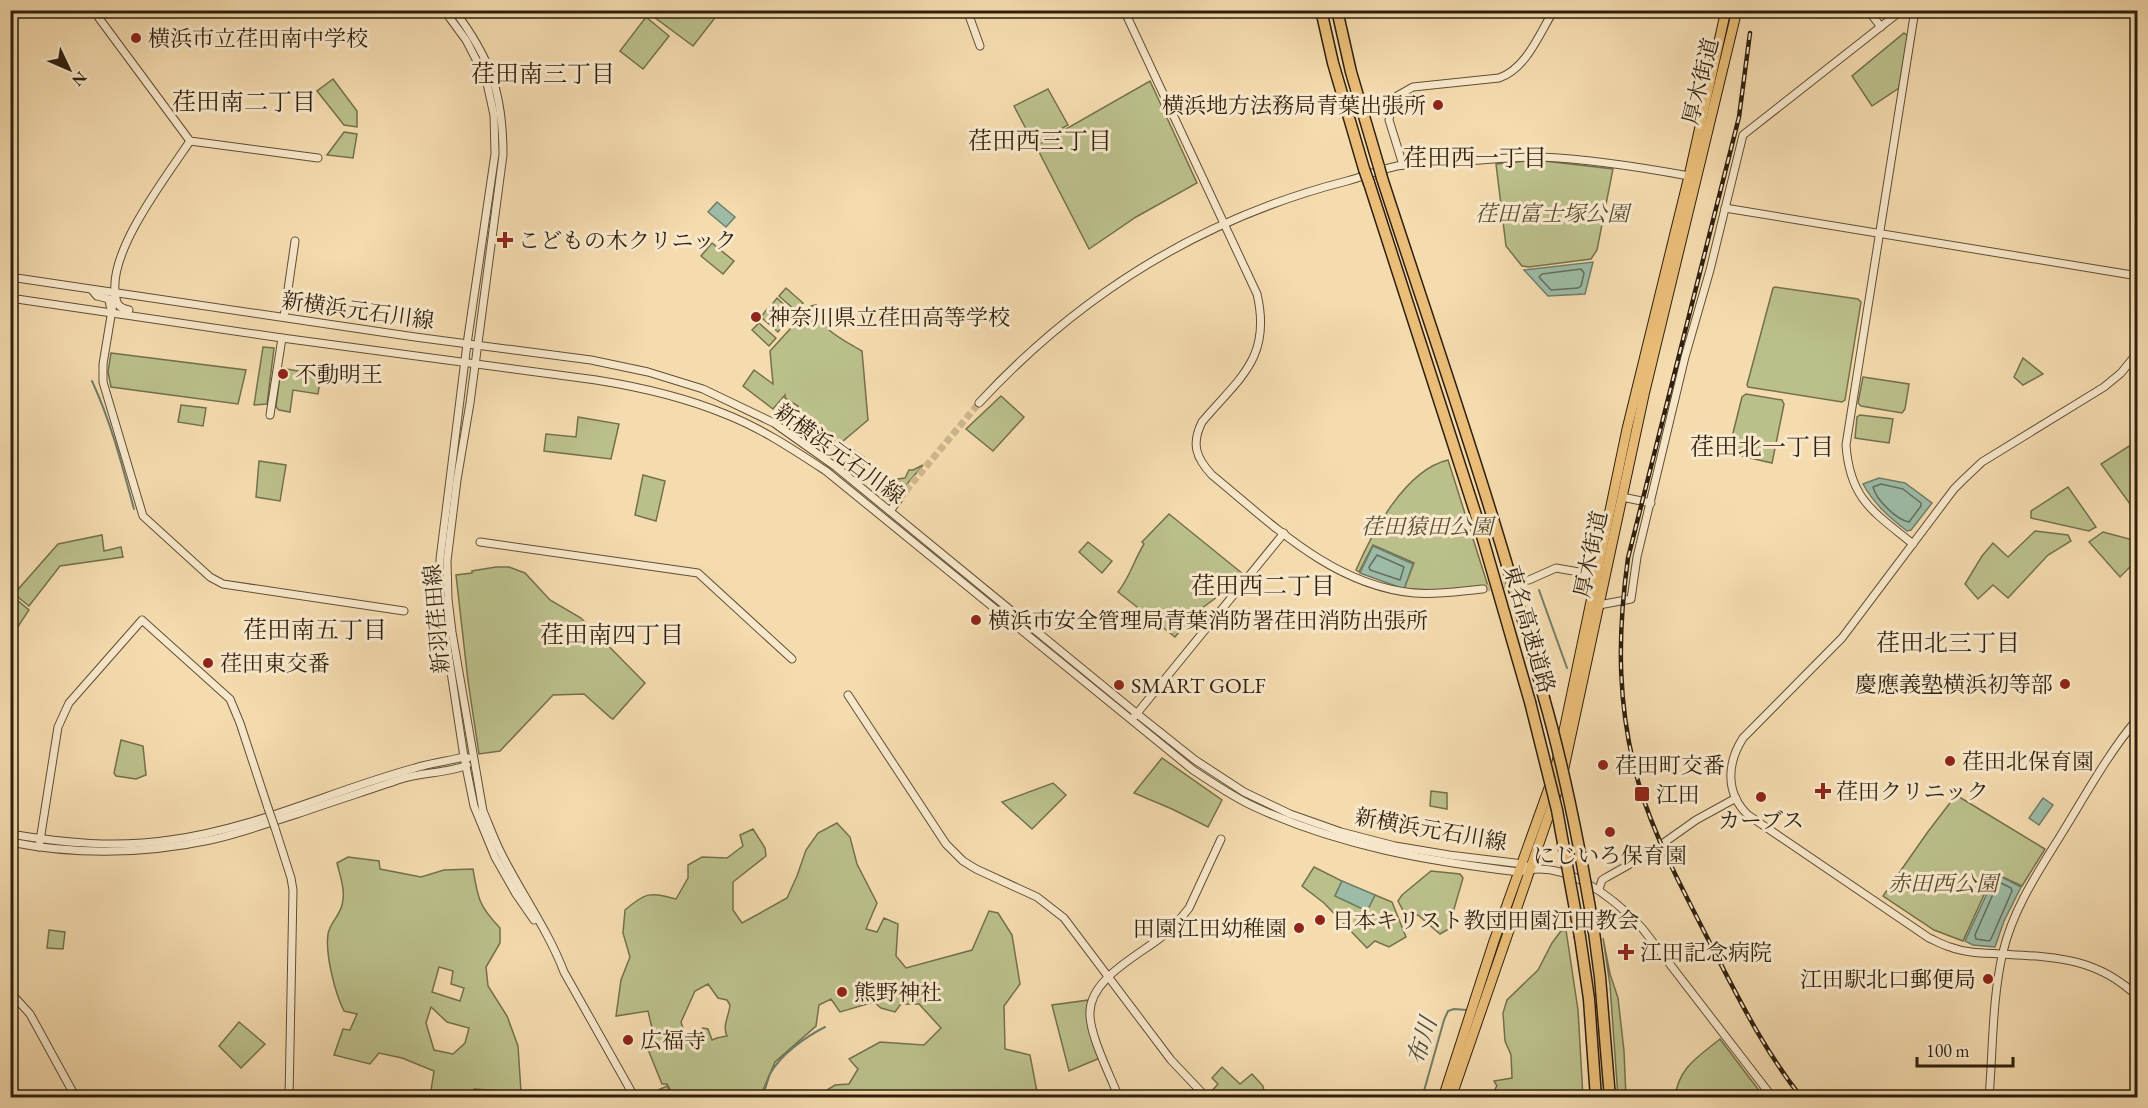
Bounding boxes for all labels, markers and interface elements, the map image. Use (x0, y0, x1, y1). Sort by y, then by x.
place label: 横浜市立荏田南中学校 (148, 24, 368, 53)
marker: 横浜市立荏田南中学校 (129, 31, 143, 45)
street label: 厚木街道 (1676, 35, 1725, 127)
north arrow (39, 39, 99, 99)
district label: 荏田南三丁目 (471, 58, 615, 89)
text: N (67, 67, 91, 91)
district label: 荏田南二丁目 (172, 86, 316, 117)
place label: 横浜地方法務局青葉出張所 (1162, 91, 1426, 120)
marker: 横浜地方法務局青葉出張所 (1431, 98, 1445, 112)
district label: 荏田西三丁目 (968, 125, 1112, 156)
district label: 荏田西一丁目 (1403, 142, 1547, 173)
park label: 荏田富士塚公園 (1475, 199, 1632, 228)
place label: こどもの木クリニック (518, 226, 737, 255)
marker: こどもの木クリニック (496, 231, 514, 249)
street label: 新横浜元石川線 (280, 285, 436, 336)
place label: 神奈川県立荏田高等学校 (768, 303, 1010, 332)
marker: 神奈川県立荏田高等学校 (749, 310, 763, 324)
place label: 不動明王 (295, 360, 383, 389)
marker: 不動明王 (276, 367, 290, 381)
street label: 新横浜元石川線 (769, 396, 911, 510)
district label: 荏田北一丁目 (1690, 431, 1834, 462)
street label: 厚木街道 (1567, 508, 1614, 600)
park label: 荏田猿田公園 (1361, 512, 1496, 541)
street label: 東名高速道路 (1497, 562, 1562, 697)
street label: 新羽荏田線 (417, 563, 456, 675)
district label: 荏田西二丁目 (1191, 570, 1335, 601)
place label: 横浜市安全管理局青葉消防署荏田消防出張所 (988, 606, 1428, 635)
marker: 横浜市安全管理局青葉消防署荏田消防出張所 (969, 613, 983, 627)
district label: 荏田南五丁目 (243, 614, 387, 645)
district label: 荏田南四丁目 (540, 619, 684, 650)
district label: 荏田北三丁目 (1876, 627, 2020, 658)
place label: 荏田東交番 (220, 649, 330, 678)
marker: 荏田東交番 (201, 656, 215, 670)
place label: 慶應義塾横浜初等部 (1855, 670, 2053, 699)
place label: SMART GOLF (1131, 671, 1266, 700)
marker: 慶應義塾横浜初等部 (2058, 677, 2072, 691)
marker: SMART GOLF (1112, 678, 1126, 692)
place label: 荏田北保育園 (1962, 747, 2094, 776)
place label: 荏田町交番 (1615, 751, 1725, 780)
marker: 荏田北保育園 (1943, 754, 1957, 768)
marker: 荏田町交番 (1596, 758, 1610, 772)
place label: 荏田クリニック (1836, 777, 1989, 806)
place label: 江田 (1656, 780, 1700, 809)
marker: 荏田クリニック (1814, 782, 1832, 800)
marker: 江田 (1633, 785, 1651, 803)
marker: カーブス (1754, 790, 1768, 804)
street label: 新横浜元石川線 (1353, 802, 1509, 857)
place label: カーブス (1718, 806, 1804, 835)
marker: にじいろ保育園 (1603, 825, 1617, 839)
place label: にじいろ保育園 (1533, 841, 1687, 870)
park label: 赤田西公園 (1888, 869, 2001, 898)
place label: 日本キリスト教団田園江田教会 (1332, 906, 1640, 935)
marker: 日本キリスト教団田園江田教会 (1313, 913, 1327, 927)
place label: 田園江田幼稚園 (1133, 914, 1287, 943)
marker: 田園江田幼稚園 (1292, 921, 1306, 935)
place label: 江田記念病院 (1640, 938, 1772, 967)
marker: 江田記念病院 (1617, 943, 1635, 961)
place label: 江田駅北口郵便局 (1800, 965, 1976, 994)
marker: 江田駅北口郵便局 (1981, 972, 1995, 986)
place label: 熊野神社 (854, 978, 942, 1007)
marker: 熊野神社 (835, 985, 849, 999)
water label: 布川 (1399, 1010, 1445, 1068)
place label: 広福寺 (640, 1026, 706, 1055)
scale bar (1917, 1030, 2013, 1068)
marker: 広福寺 (621, 1033, 635, 1047)
text: 100 m (1926, 1039, 1970, 1062)

